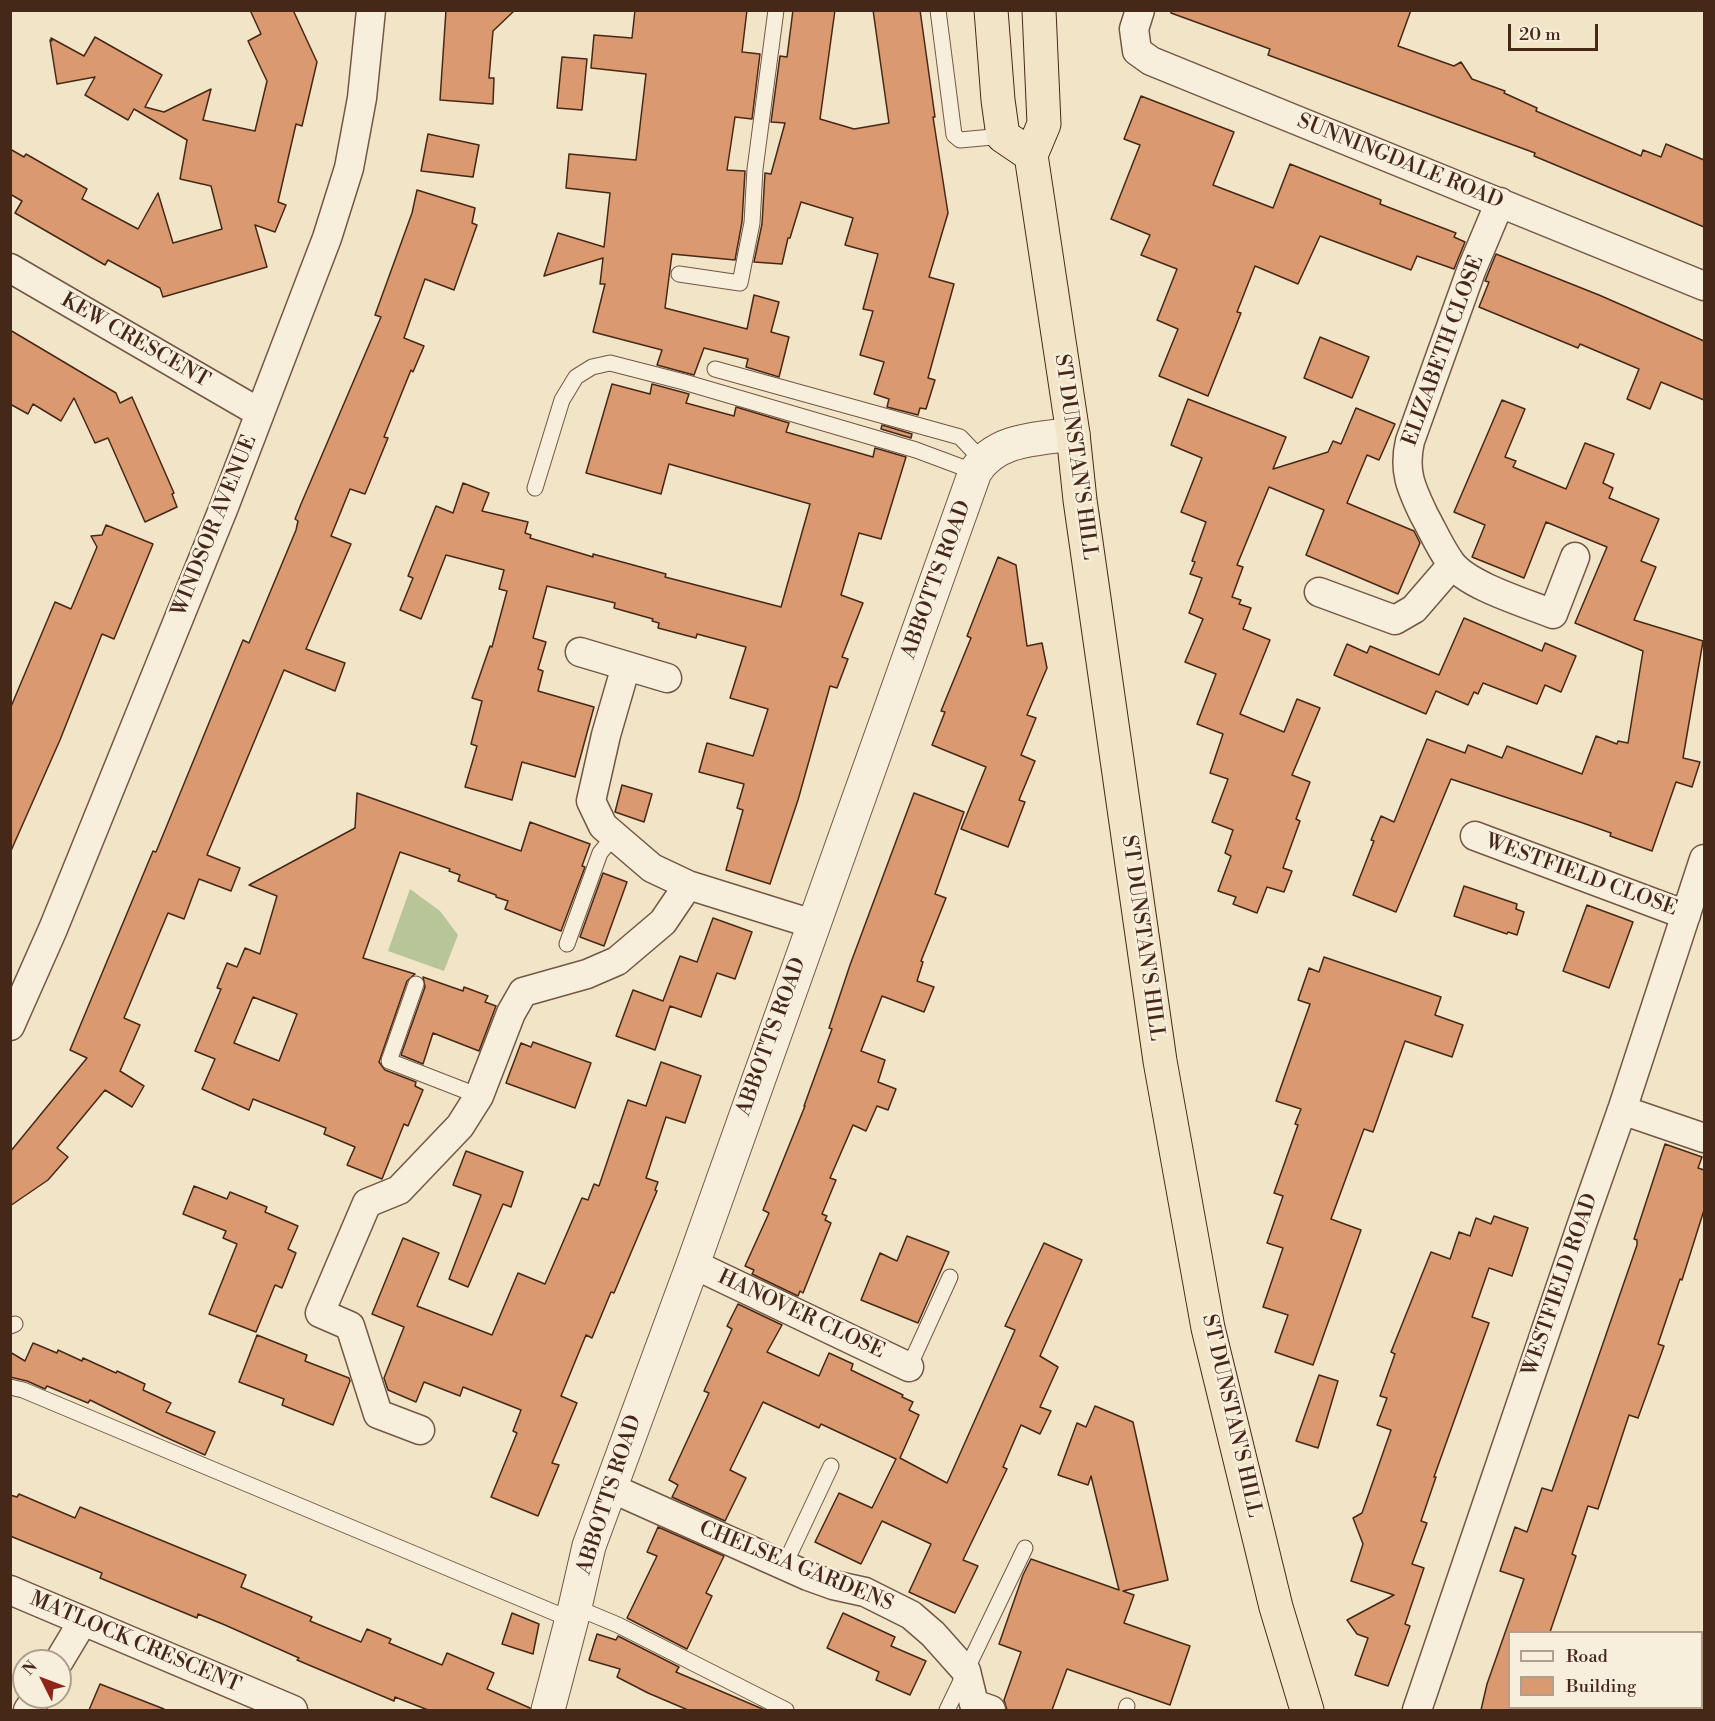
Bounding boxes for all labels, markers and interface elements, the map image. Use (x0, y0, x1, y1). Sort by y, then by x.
scale bar (1511, 12, 1601, 50)
text: 20 m (1519, 23, 1561, 46)
street label: SUNNINGDALE ROAD (1293, 109, 1507, 215)
street label: ELIZABETH CLOSE (1398, 252, 1490, 450)
street label: KEW CRESCENT (56, 288, 214, 394)
street label: ST DUNSTAN'S HILL (1048, 352, 1102, 562)
street label: WINDSOR AVENUE (167, 432, 263, 620)
street label: ABBOTTS ROAD (897, 497, 977, 663)
street label: WESTFIELD CLOSE (1482, 830, 1680, 922)
street label: ST DUNSTAN'S HILL (1115, 833, 1169, 1043)
street label: ABBOTTS ROAD (732, 954, 812, 1120)
street label: WESTFIELD ROAD (1518, 1190, 1604, 1380)
street label: HANOVER CLOSE (714, 1265, 888, 1365)
street label: ST DUNSTAN'S HILL (1195, 1312, 1267, 1520)
street label: ABBOTTS ROAD (572, 1412, 648, 1578)
street label: CHELSEA GARDENS (695, 1516, 897, 1618)
street label: MATLOCK CRESCENT (26, 1587, 244, 1699)
legend (1508, 1631, 1703, 1709)
text: Road (1566, 1645, 1608, 1668)
north arrow (12, 1649, 72, 1709)
text: Building (1566, 1675, 1636, 1698)

